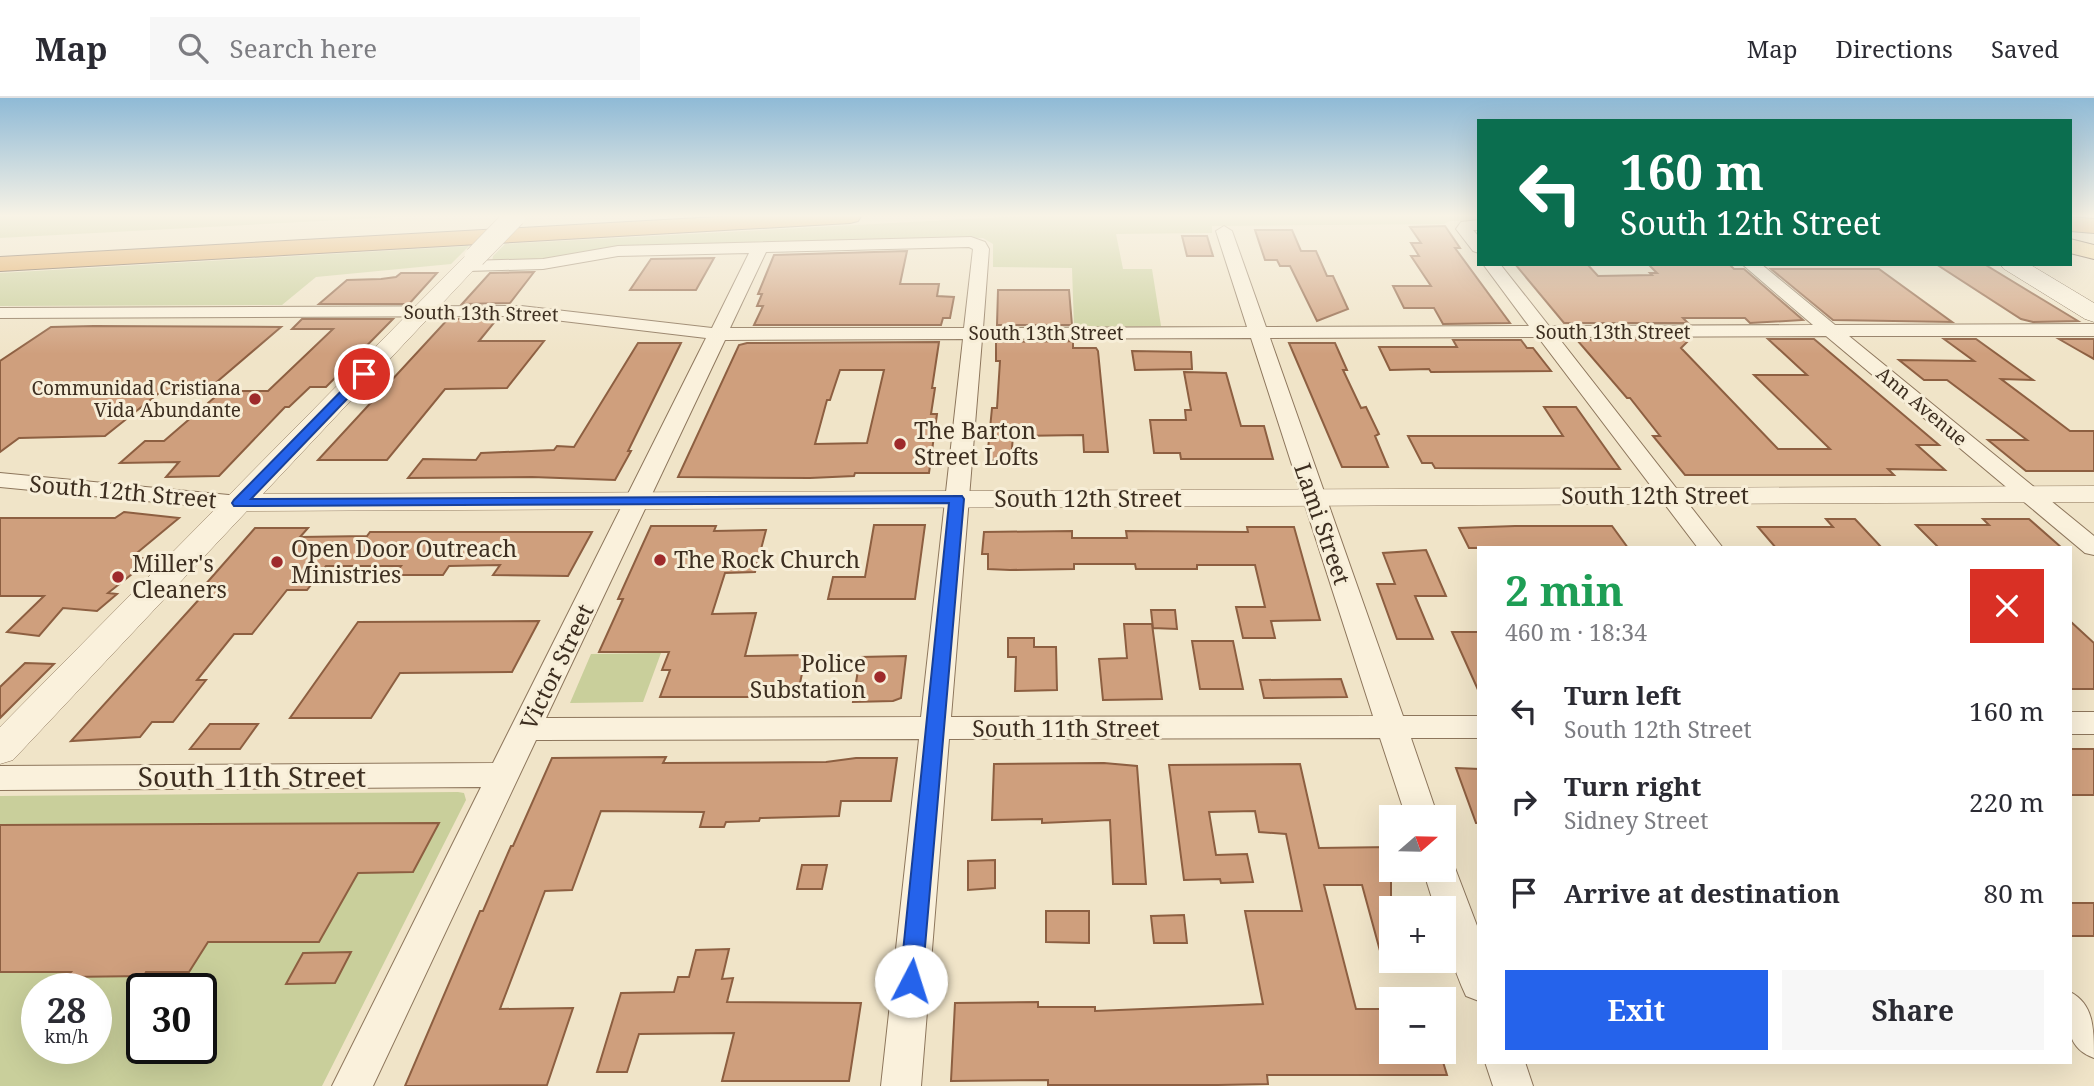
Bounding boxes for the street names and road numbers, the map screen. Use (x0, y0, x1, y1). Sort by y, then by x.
street label: South 13th Street (403, 299, 559, 327)
street label: South 13th Street (1536, 319, 1691, 345)
street label: South 13th Street (969, 320, 1124, 346)
street label: Ann Avenue (1871, 360, 1973, 452)
street label: Lami Street (1287, 459, 1359, 589)
street label: South 12th Street (28, 467, 218, 515)
street label: South 12th Street (1561, 479, 1749, 511)
street label: South 12th Street (994, 482, 1182, 514)
street label: Victor Street (512, 598, 600, 735)
street label: South 11th Street (972, 712, 1160, 744)
street label: South 11th Street (138, 757, 366, 795)

